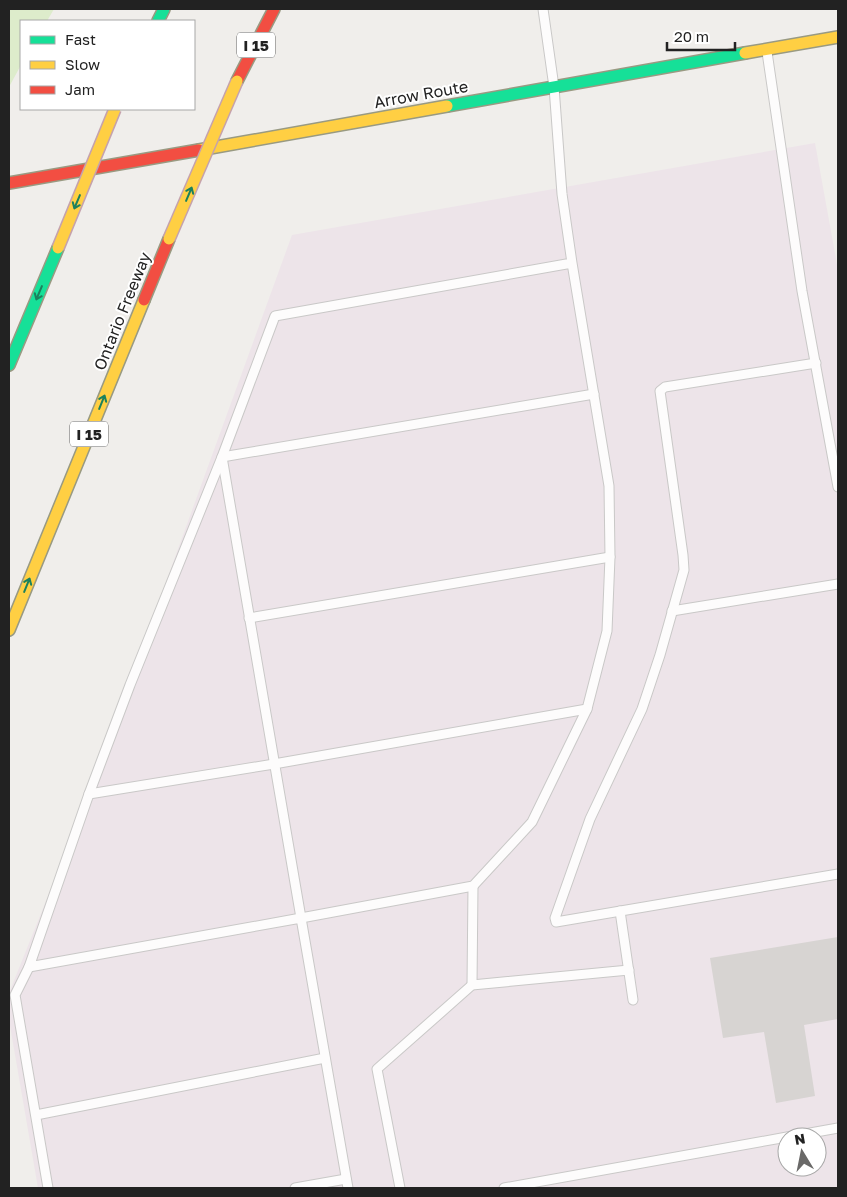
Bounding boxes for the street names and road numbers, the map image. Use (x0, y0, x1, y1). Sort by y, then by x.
road number: I 15 (237, 32, 275, 58)
street label: Arrow Route (372, 76, 470, 112)
street label: Ontario Freeway (89, 249, 155, 373)
road number: I 15 (70, 422, 108, 446)

